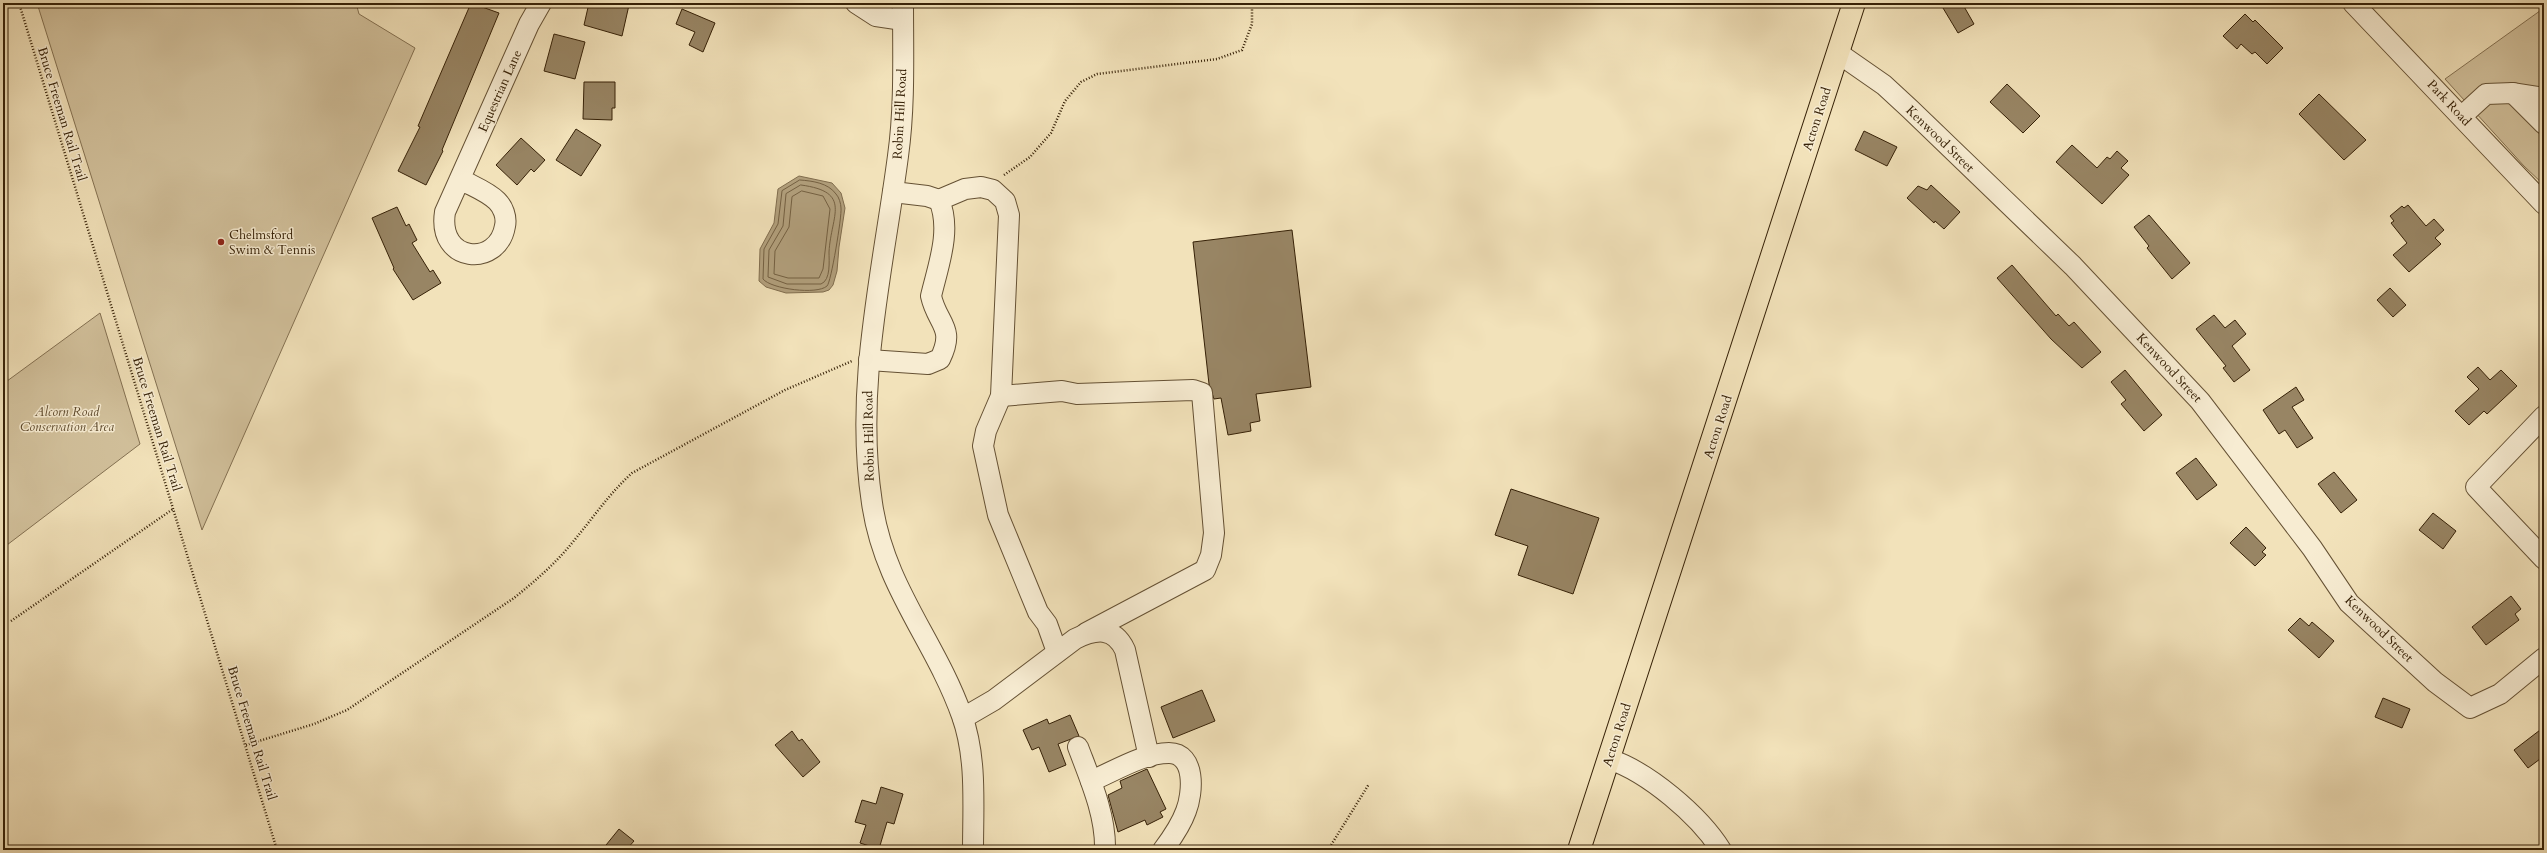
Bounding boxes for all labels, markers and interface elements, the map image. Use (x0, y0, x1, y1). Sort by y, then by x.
street label: Bruce Freeman Rail Trail (33, 45, 91, 184)
street label: Equestrian Lane (474, 47, 526, 135)
street label: Robin Hill Road (889, 68, 911, 160)
street label: Park Road (2423, 76, 2475, 130)
street label: Acton Road (1798, 85, 1836, 153)
street label: Kenwood Street (1902, 102, 1978, 176)
place label: Chelmsford Swim & Tennis (229, 226, 315, 259)
marker: Chelmsford Swim & Tennis (216, 237, 226, 247)
street label: Kenwood Street (2132, 329, 2206, 407)
street label: Bruce Freeman Rail Trail (128, 355, 186, 494)
street label: Robin Hill Road (859, 390, 879, 482)
street label: Acton Road (1699, 393, 1737, 461)
park label: Alcorn Road Conservation Area (20, 403, 114, 436)
street label: Kenwood Street (2341, 592, 2417, 666)
street label: Bruce Freeman Rail Trail (223, 664, 281, 803)
street label: Acton Road (1598, 701, 1636, 769)

